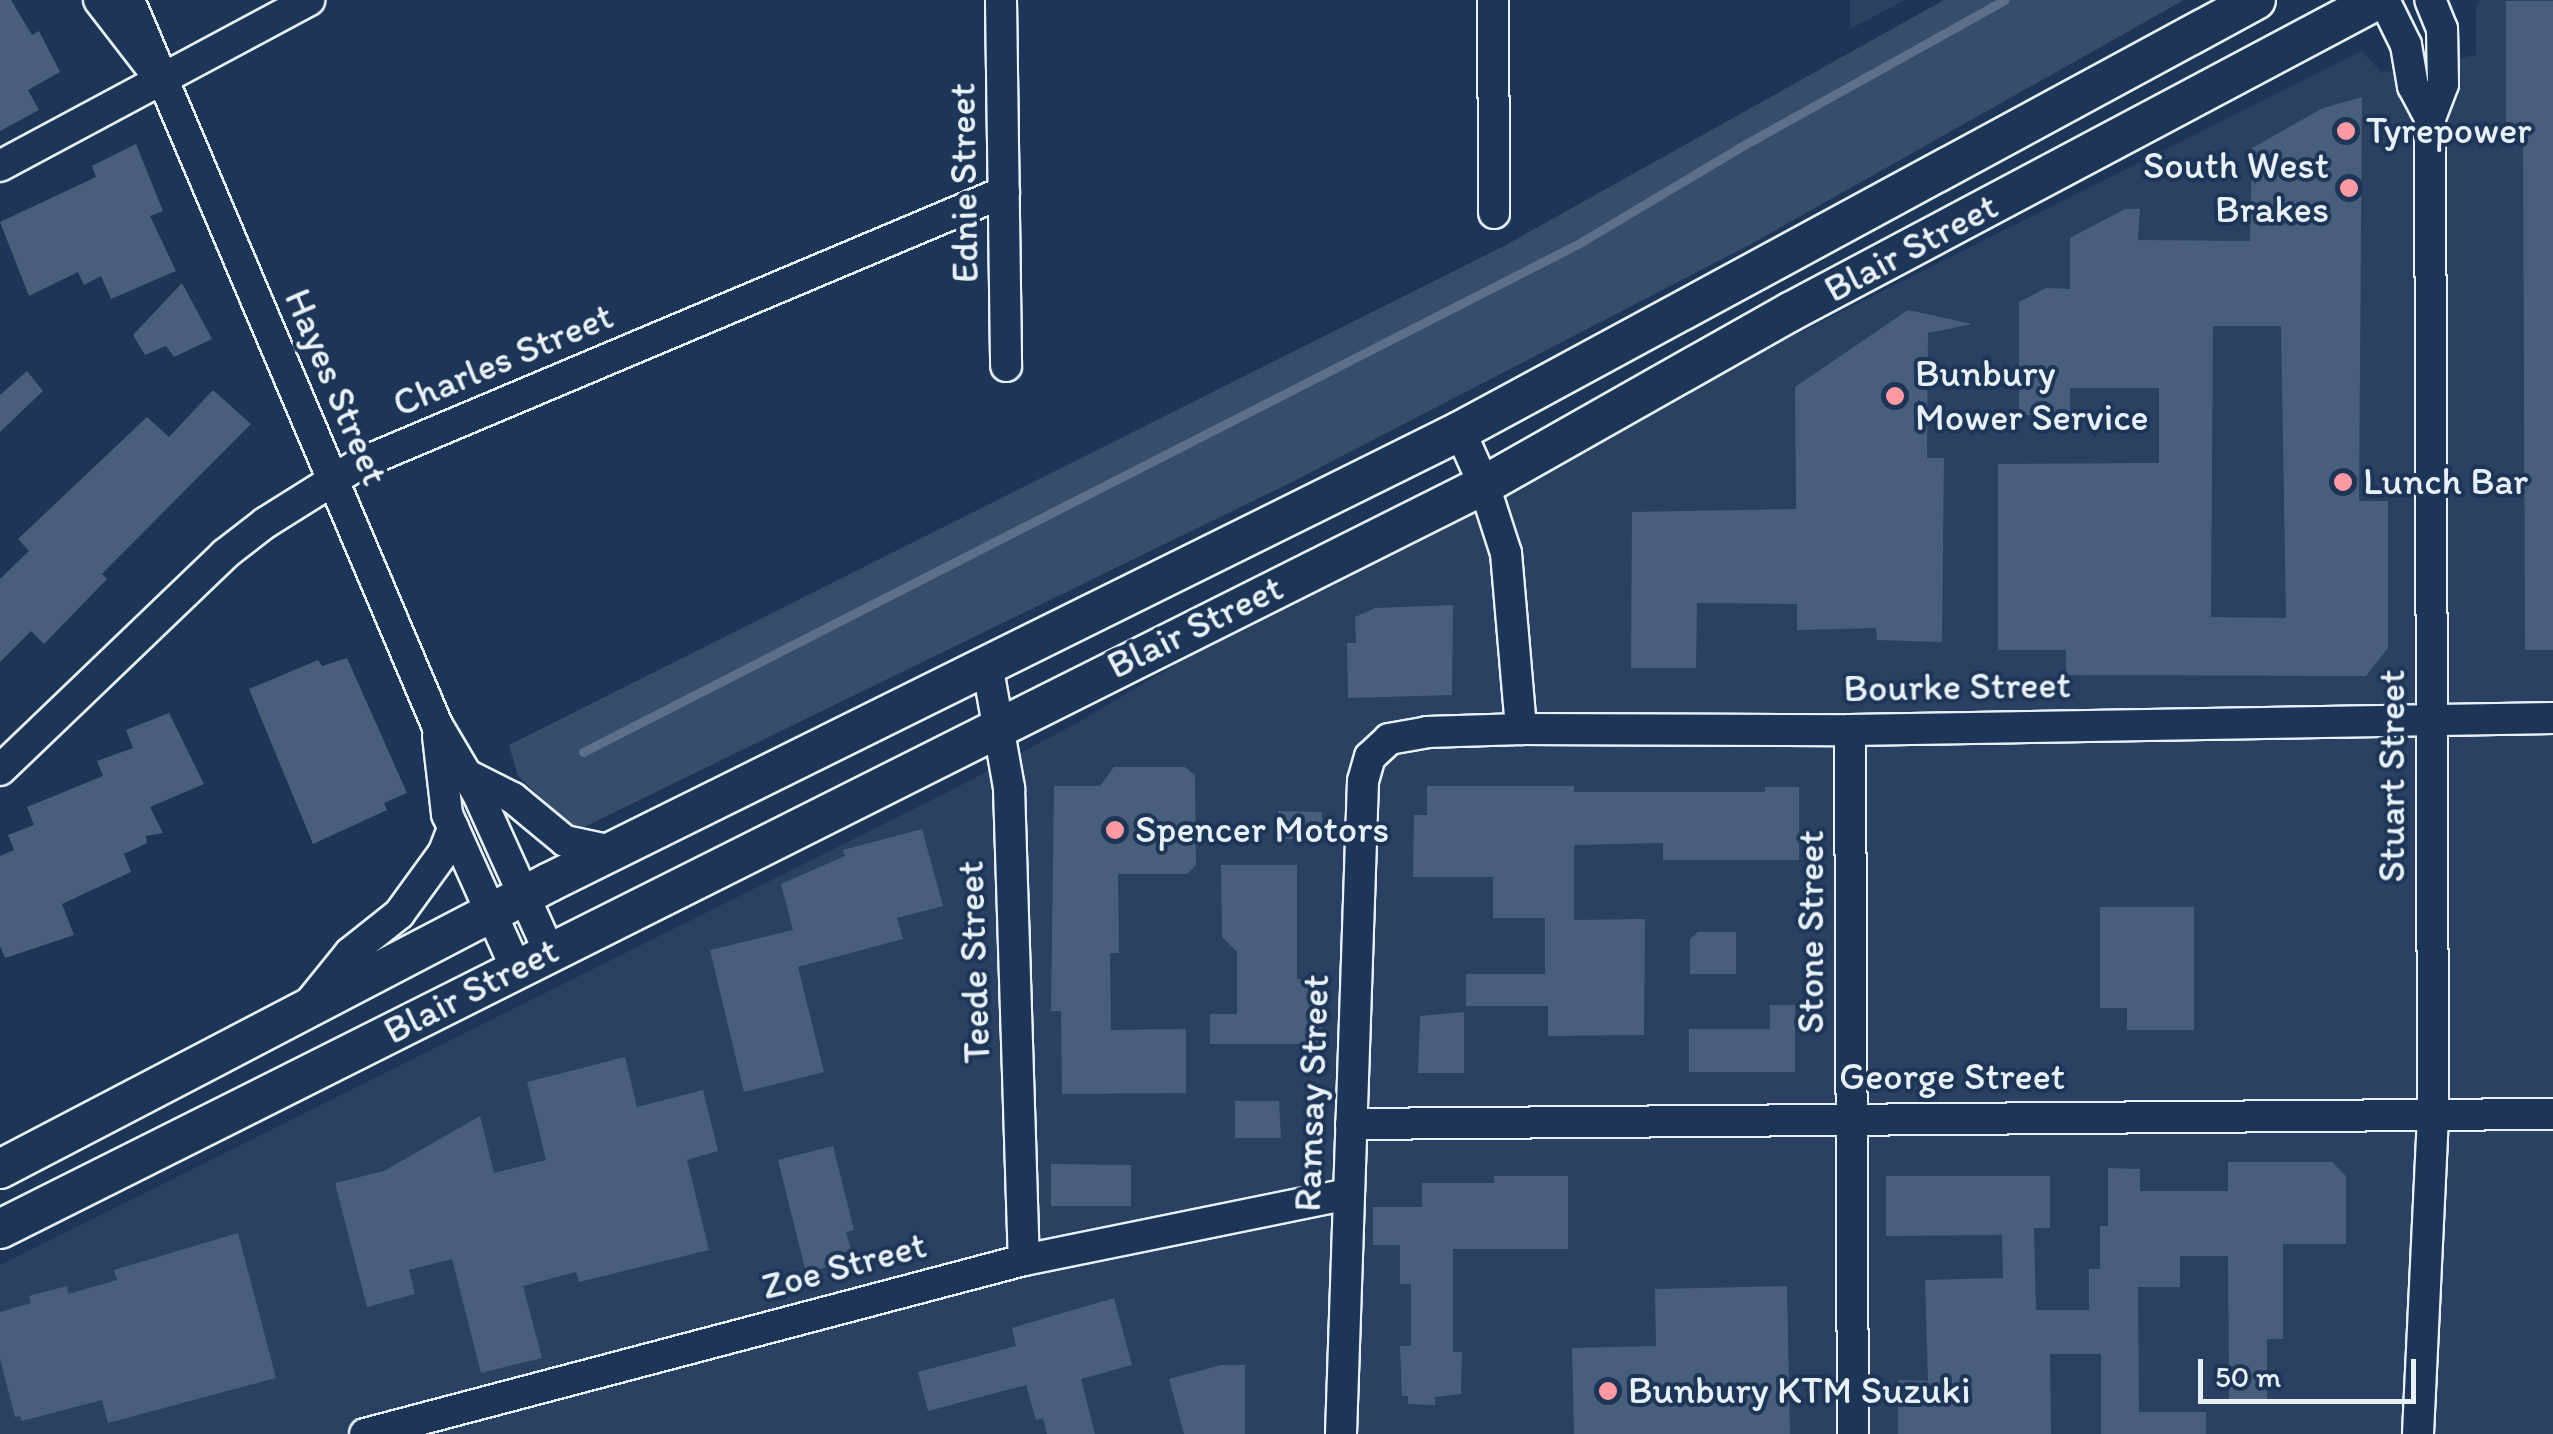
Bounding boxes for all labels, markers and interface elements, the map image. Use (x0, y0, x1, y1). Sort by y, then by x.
street label: Ednie Street (939, 83, 989, 283)
place label: Tyrepower (2366, 108, 2532, 154)
marker: Tyrepower (2335, 120, 2357, 142)
place label: South West Brakes (2145, 143, 2329, 232)
marker: South West Brakes (2338, 177, 2360, 199)
street label: Blair Street (1817, 184, 2005, 312)
street label: Hayes Street (274, 283, 398, 491)
street label: Charles Street (387, 293, 619, 427)
place label: Bunbury Mower Service (1915, 351, 2149, 440)
marker: Bunbury Mower Service (1884, 385, 1906, 407)
place label: Lunch Bar (2363, 459, 2530, 505)
marker: Lunch Bar (2332, 471, 2354, 493)
street label: Blair Street (1100, 565, 1290, 689)
street label: Bourke Street (1843, 662, 2071, 712)
street label: Stuart Street (2369, 670, 2415, 882)
place label: Spencer Motors (1135, 807, 1388, 853)
marker: Spencer Motors (1104, 819, 1126, 841)
street label: Stone Street (1788, 831, 1834, 1033)
street label: Teede Street (948, 860, 1000, 1064)
street label: Blair Street (377, 928, 565, 1054)
street label: Ramsay Street (1285, 974, 1339, 1212)
street label: George Street (1839, 1054, 2065, 1100)
street label: Zoe Street (757, 1222, 931, 1310)
scale bar (2203, 1339, 2420, 1401)
text: 50 m (2215, 1358, 2281, 1395)
place label: Bunbury KTM Suzuki (1628, 1368, 1971, 1414)
marker: Bunbury KTM Suzuki (1597, 1380, 1619, 1402)

